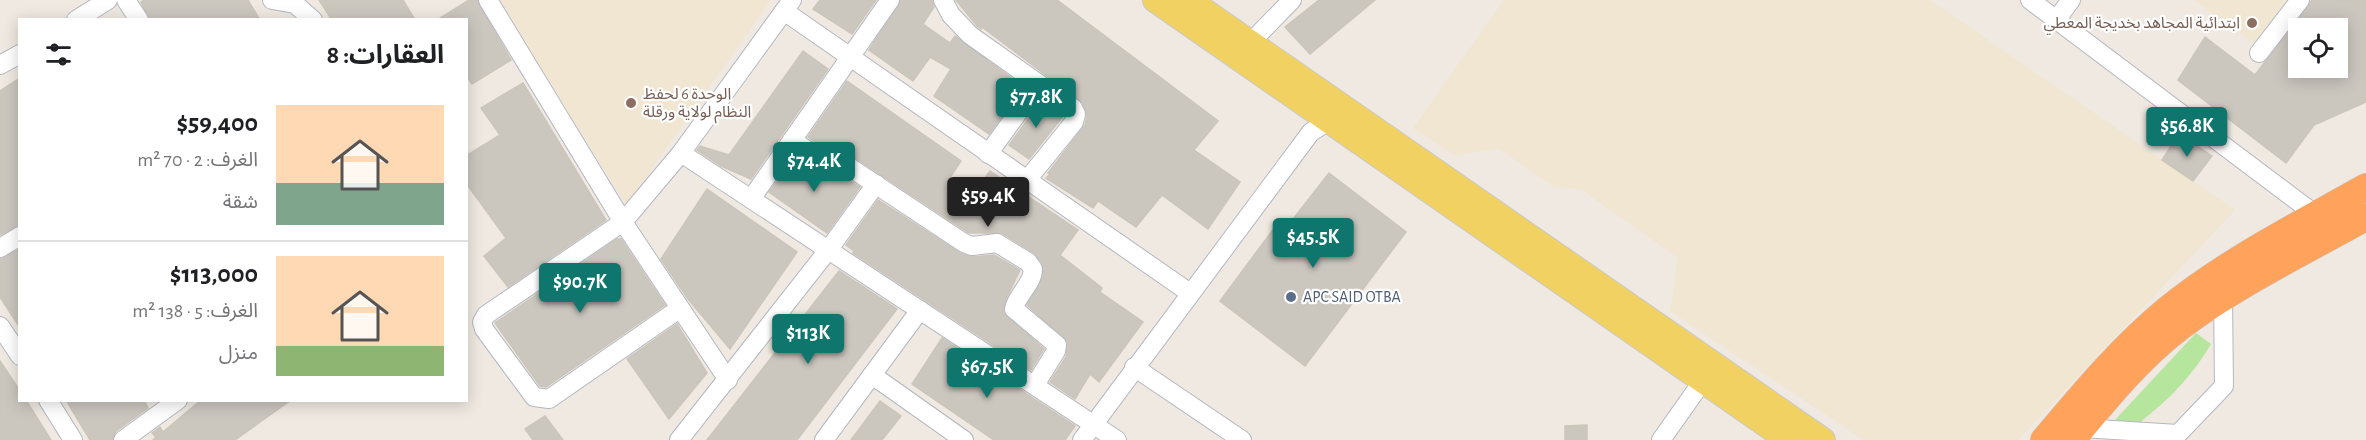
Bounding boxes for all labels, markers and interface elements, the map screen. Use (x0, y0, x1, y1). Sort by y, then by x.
place label: ابتدائية المجاهد بخديجة المعطي (2043, 15, 2240, 35)
marker: ابتدائية المجاهد بخديجة المعطي (2245, 16, 2259, 30)
map controls (2288, 18, 2348, 78)
button: locate (2288, 18, 2348, 78)
icon: filters (42, 38, 75, 71)
text: العقارات: 8 (326, 42, 444, 68)
pin: $77.8K (987, 78, 1085, 129)
place label: الوحدة 6 لحفظ النظام لولاية ورقلة (643, 86, 751, 124)
text: $77.8K (1010, 87, 1062, 107)
marker: الوحدة 6 لحفظ النظام لولاية ورقلة (624, 96, 638, 110)
pin: $56.8K (2138, 107, 2236, 158)
text: $59,400 (176, 110, 258, 136)
text: $56.8K (2160, 116, 2214, 136)
icon: home (324, 129, 396, 201)
pin: $74.4K (765, 142, 863, 193)
text: الغرف: 2 · 70 m² (137, 150, 258, 170)
text: $74.4K (787, 151, 841, 171)
pin: $59.4K (939, 177, 1037, 228)
text: $59.4K (961, 186, 1015, 206)
text: شقة (223, 192, 258, 212)
pin: $45.5K (1264, 218, 1362, 269)
text: $45.5K (1287, 227, 1339, 247)
text: $113,000 (170, 261, 258, 287)
pin: $90.7K (531, 263, 629, 314)
text: $90.7K (553, 272, 607, 292)
icon: home (324, 280, 396, 352)
place label: APC SAID OTBA (1303, 289, 1401, 305)
marker: APC SAID OTBA (1284, 290, 1298, 304)
text: الغرف: 5 · 138 m² (132, 301, 258, 321)
pin: $113K (766, 314, 850, 365)
text: $113K (786, 323, 830, 343)
text: منزل (219, 343, 258, 363)
pin: $67.5K (938, 348, 1036, 399)
text: $67.5K (961, 357, 1013, 377)

